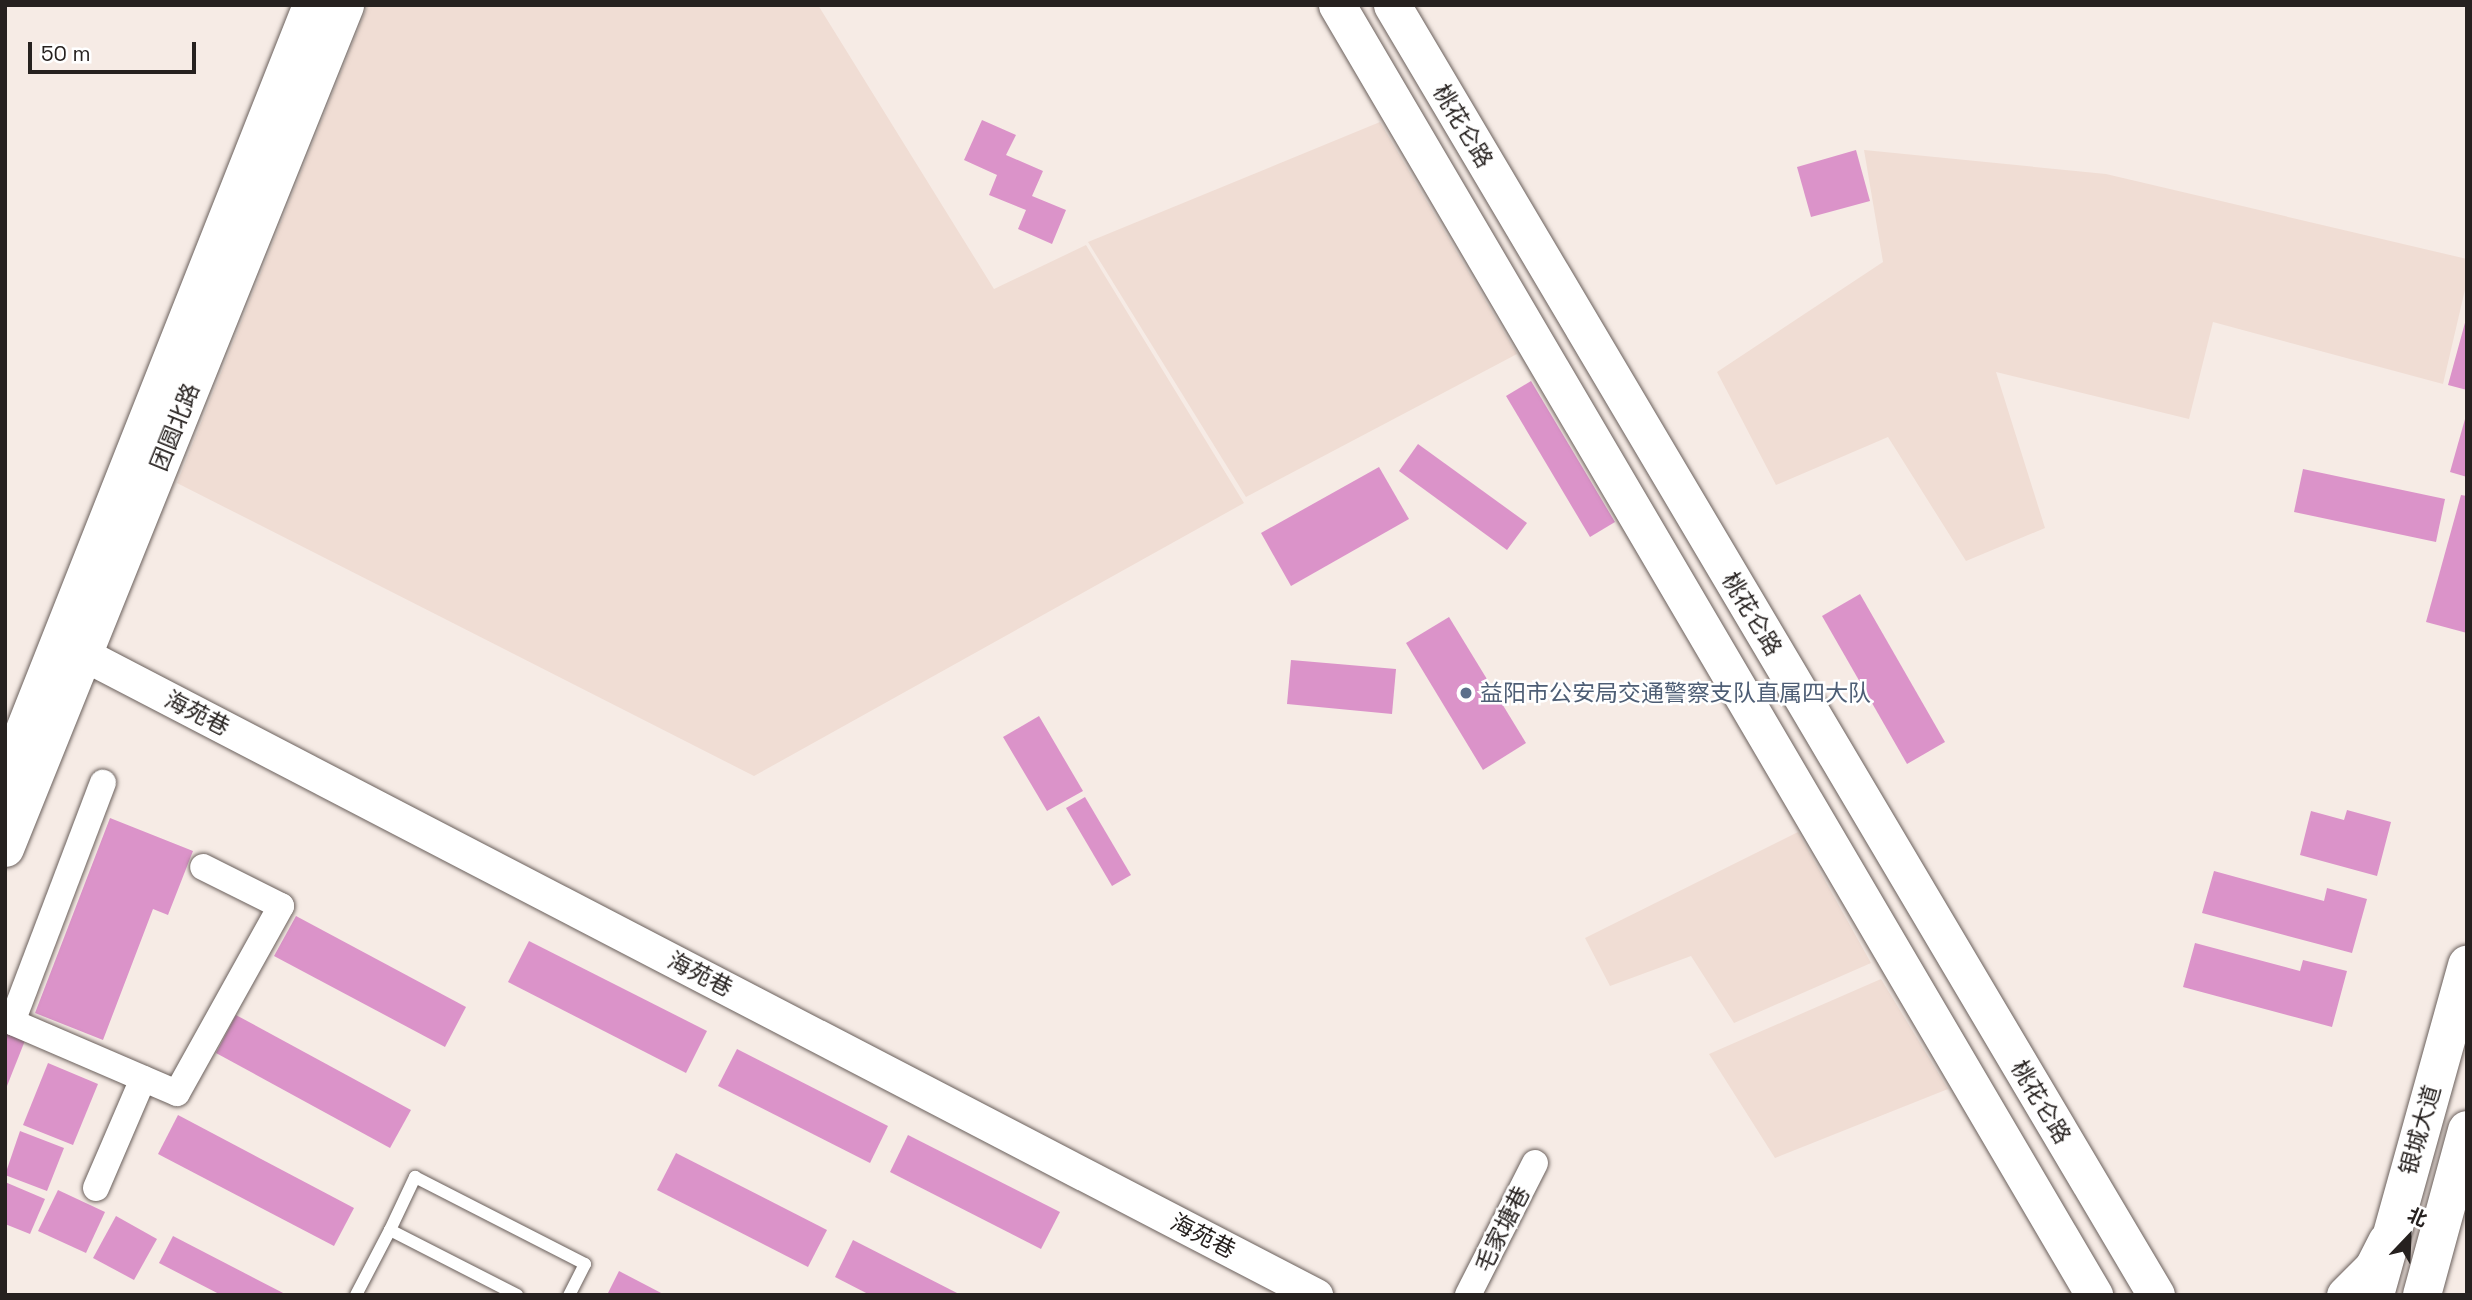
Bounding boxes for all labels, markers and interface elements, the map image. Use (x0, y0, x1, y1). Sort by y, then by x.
scale bar (32, 28, 200, 72)
text: 50 m (41, 40, 91, 67)
street label: 桃花仑路 (1427, 79, 1499, 173)
street label: 团圆北路 (145, 379, 205, 475)
street label: 桃花仑路 (1716, 567, 1788, 661)
place label: 益阳市公安局交通警察支队直属四大队 (1480, 679, 1871, 707)
street label: 海苑巷 (160, 685, 234, 741)
marker: 益阳市公安局交通警察支队直属四大队 (1458, 685, 1474, 701)
street label: 海苑巷 (663, 946, 737, 1002)
street label: 桃花仑路 (2005, 1055, 2077, 1149)
street label: 银城大道 (2394, 1082, 2446, 1178)
street label: 毛家塘巷 (1469, 1182, 1535, 1276)
north arrow (2374, 1202, 2444, 1272)
text: 北 (2404, 1202, 2431, 1232)
street label: 海苑巷 (1166, 1208, 1240, 1264)

